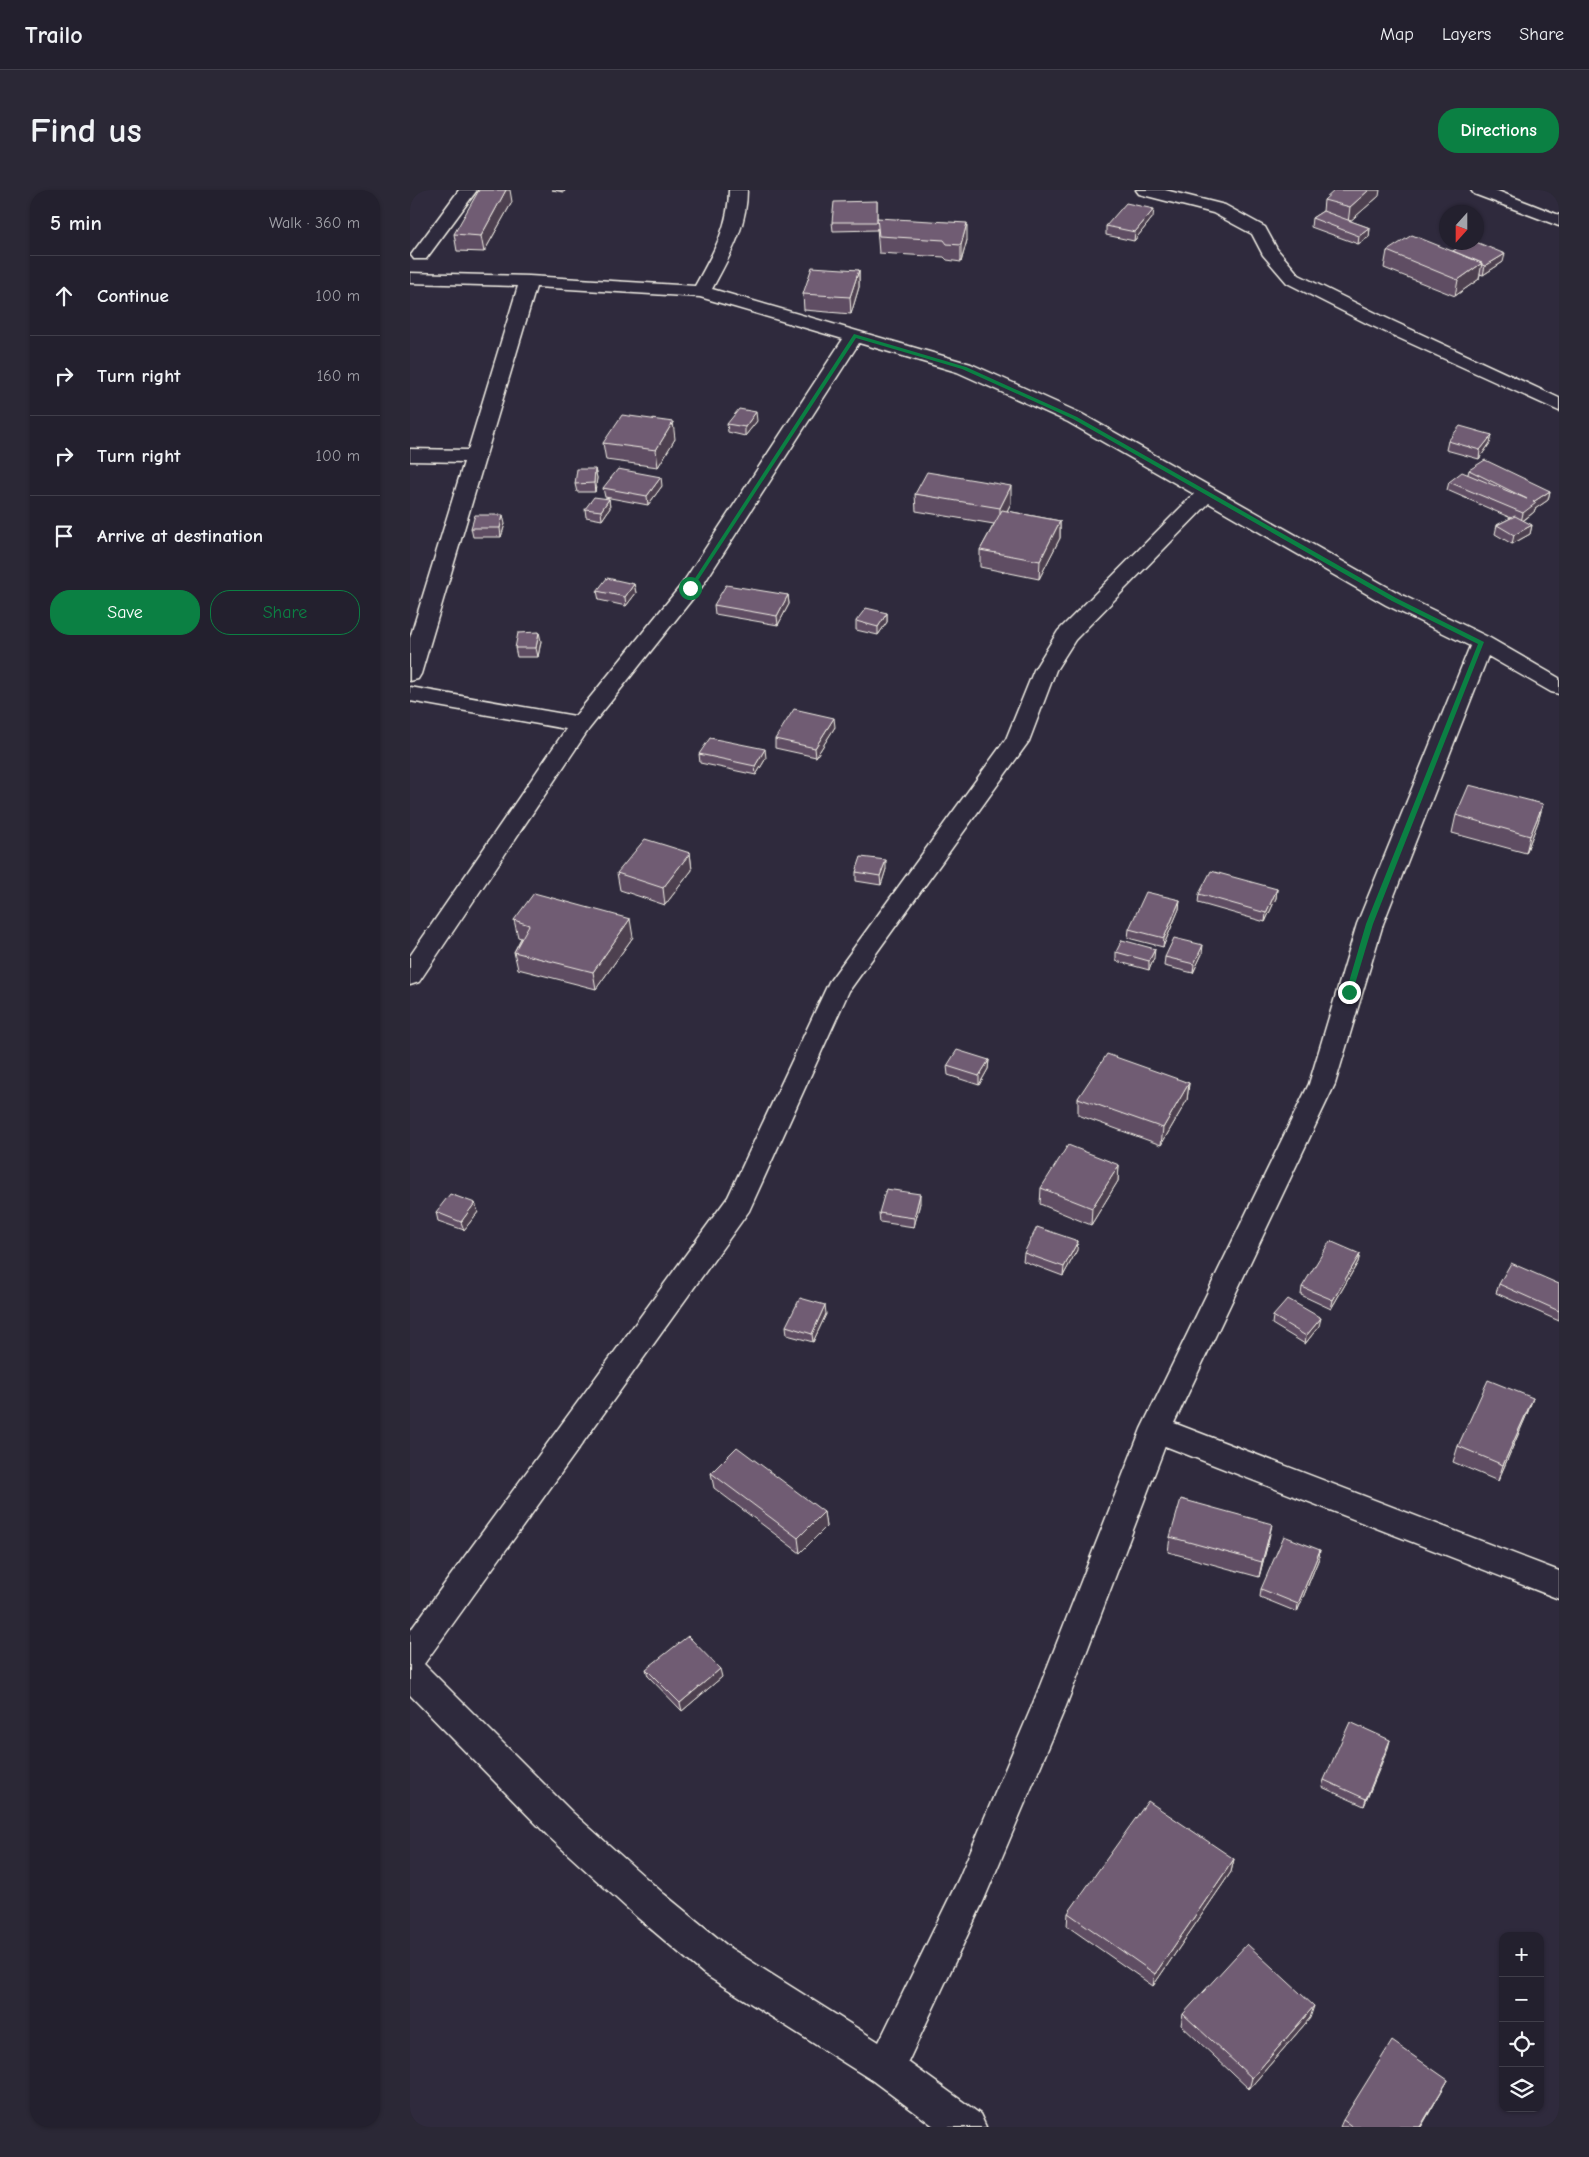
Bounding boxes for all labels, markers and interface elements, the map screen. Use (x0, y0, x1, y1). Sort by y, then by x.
text: Trailo (25, 21, 83, 49)
text: Map (1380, 24, 1414, 45)
text: Layers (1442, 24, 1491, 45)
text: Share (1519, 24, 1564, 45)
button: Directions (1438, 108, 1559, 153)
text: Find us (30, 110, 142, 151)
north arrow (1439, 205, 1484, 250)
text: 5 min (50, 211, 102, 235)
text: Walk · 360 m (269, 214, 360, 232)
icon: ahead (50, 282, 78, 310)
text: Continue (97, 285, 169, 307)
text: 100 m (316, 287, 360, 305)
icon: right (50, 362, 78, 390)
text: Turn right (97, 365, 181, 387)
text: 160 m (317, 367, 360, 385)
icon: right (50, 442, 78, 470)
text: Turn right (97, 445, 181, 467)
text: 100 m (316, 447, 360, 465)
icon: arrive (50, 522, 78, 550)
text: Arrive at destination (97, 525, 263, 547)
route start (679, 577, 702, 600)
button: Save (50, 590, 200, 635)
button: Share (210, 590, 360, 635)
route end (1338, 981, 1361, 1004)
map controls (1499, 1932, 1544, 2112)
button: + (1499, 1932, 1544, 1977)
button: − (1499, 1977, 1544, 2022)
button: locate (1499, 2022, 1544, 2067)
button: layers (1499, 2067, 1544, 2112)

